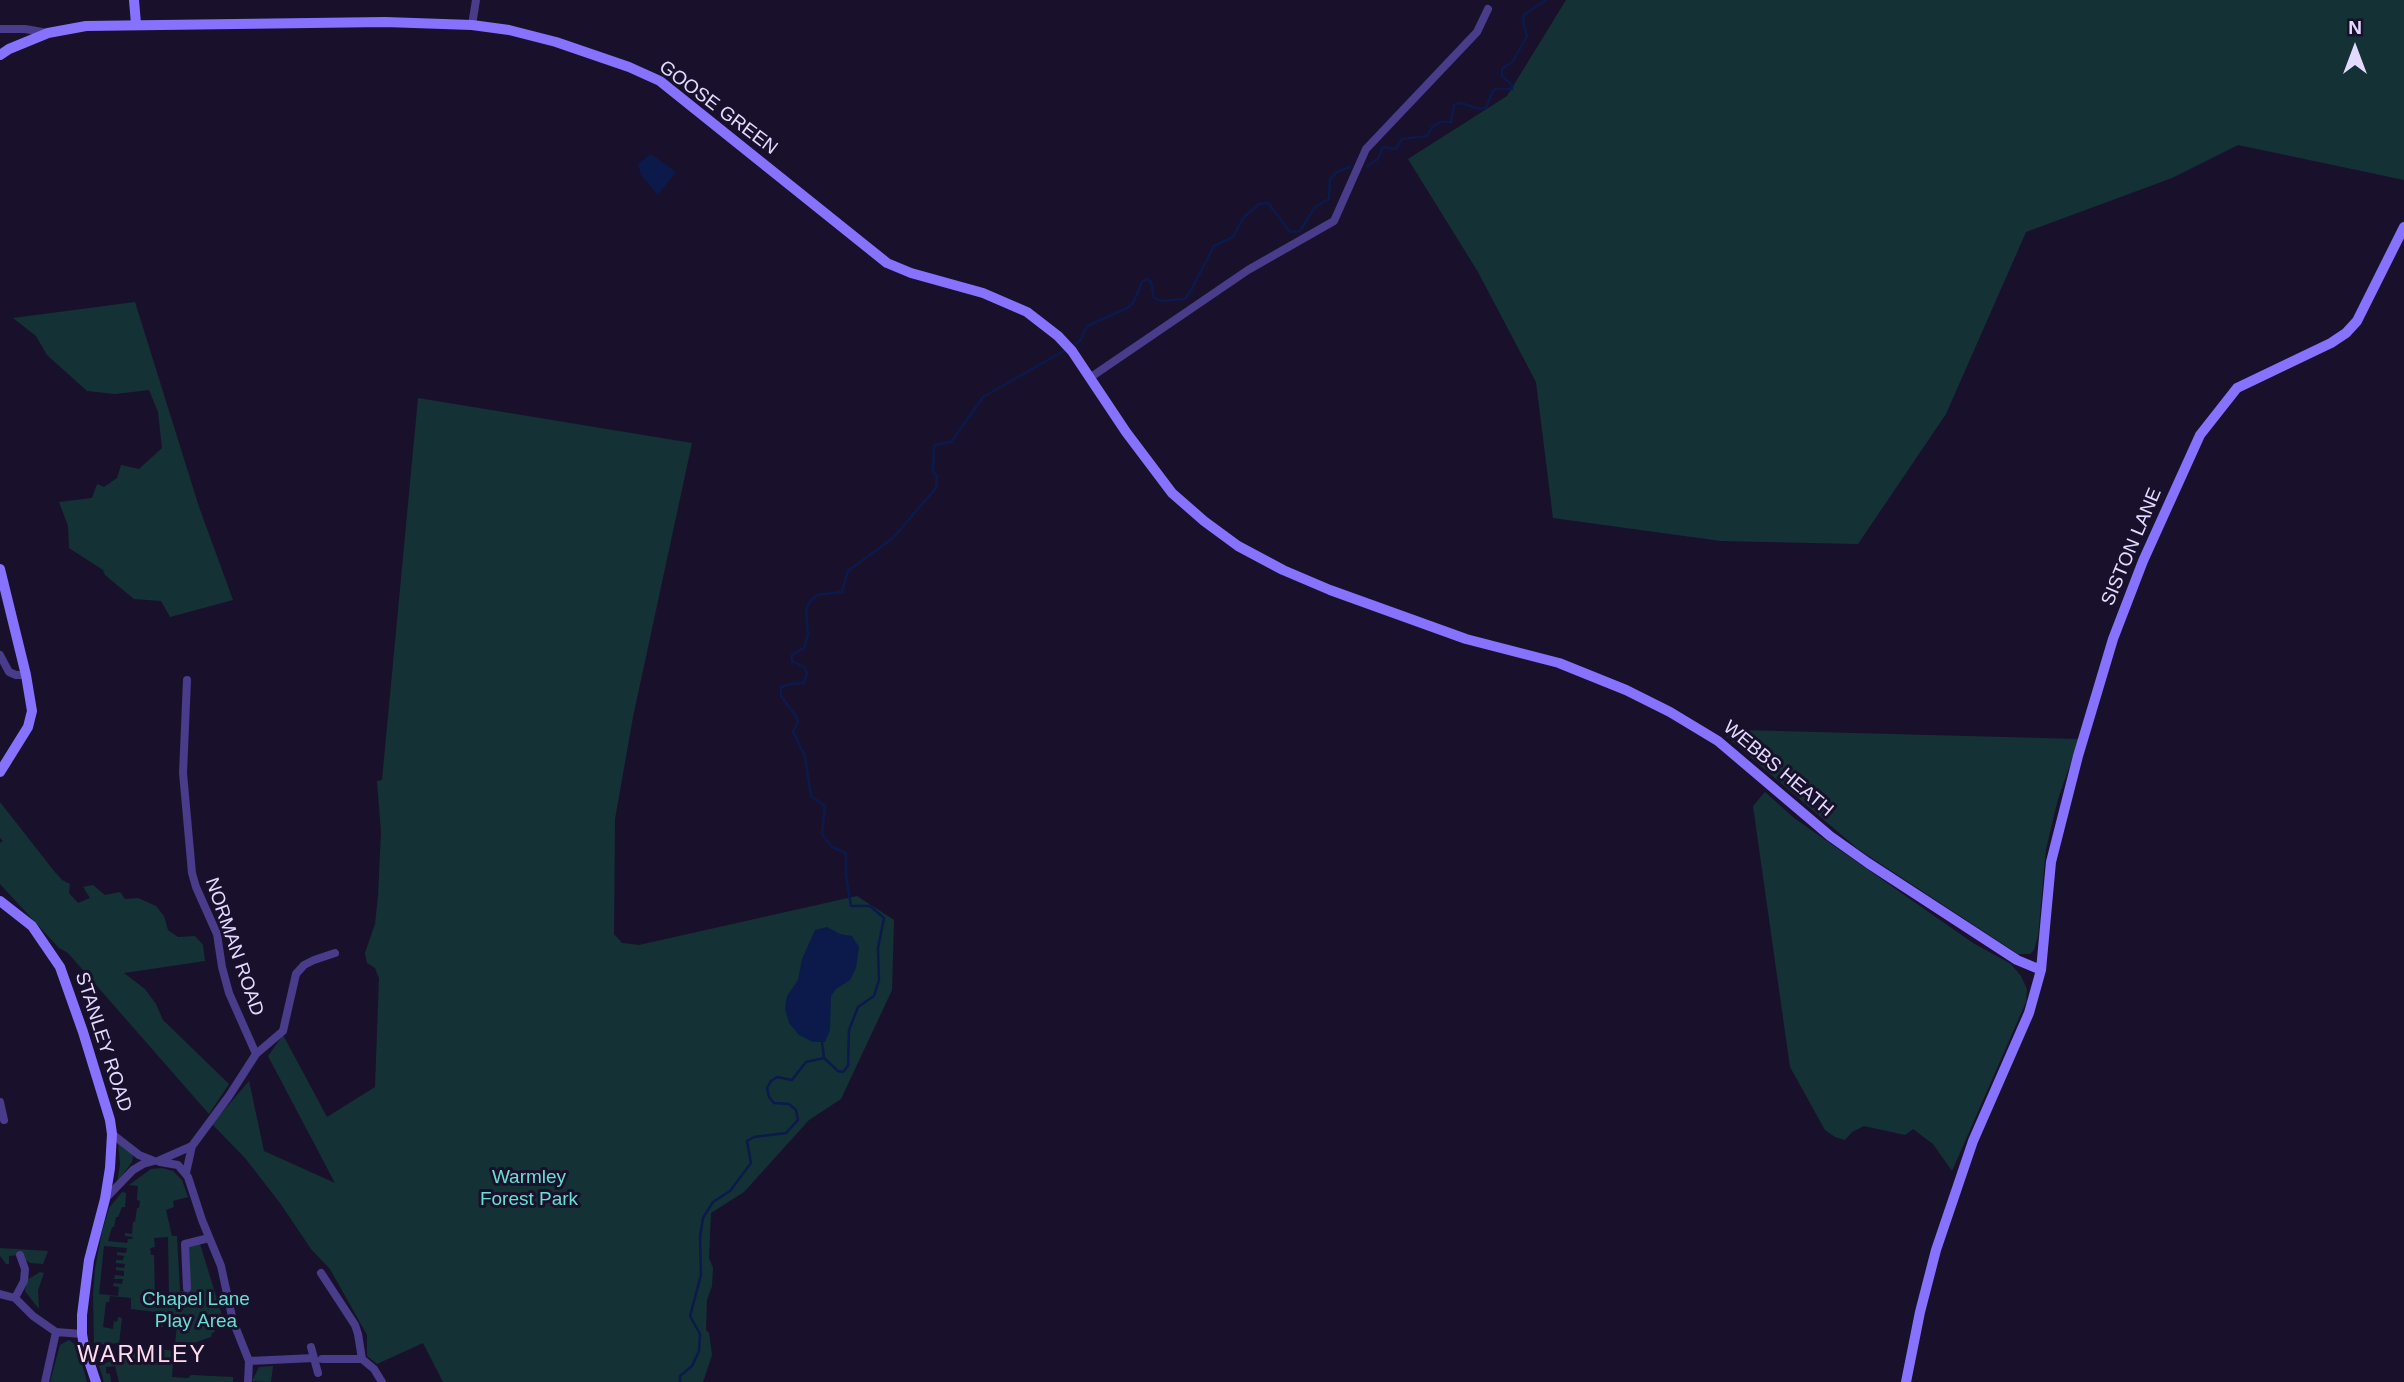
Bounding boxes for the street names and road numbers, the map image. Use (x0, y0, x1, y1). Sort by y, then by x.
street label: GOOSE GREEN (654, 56, 782, 160)
street label: SISTON LANE (2097, 485, 2167, 609)
street label: WEBBS HEATH (1718, 716, 1838, 822)
street label: NORMAN ROAD (200, 875, 268, 1019)
street label: STANLEY ROAD (70, 969, 136, 1115)

